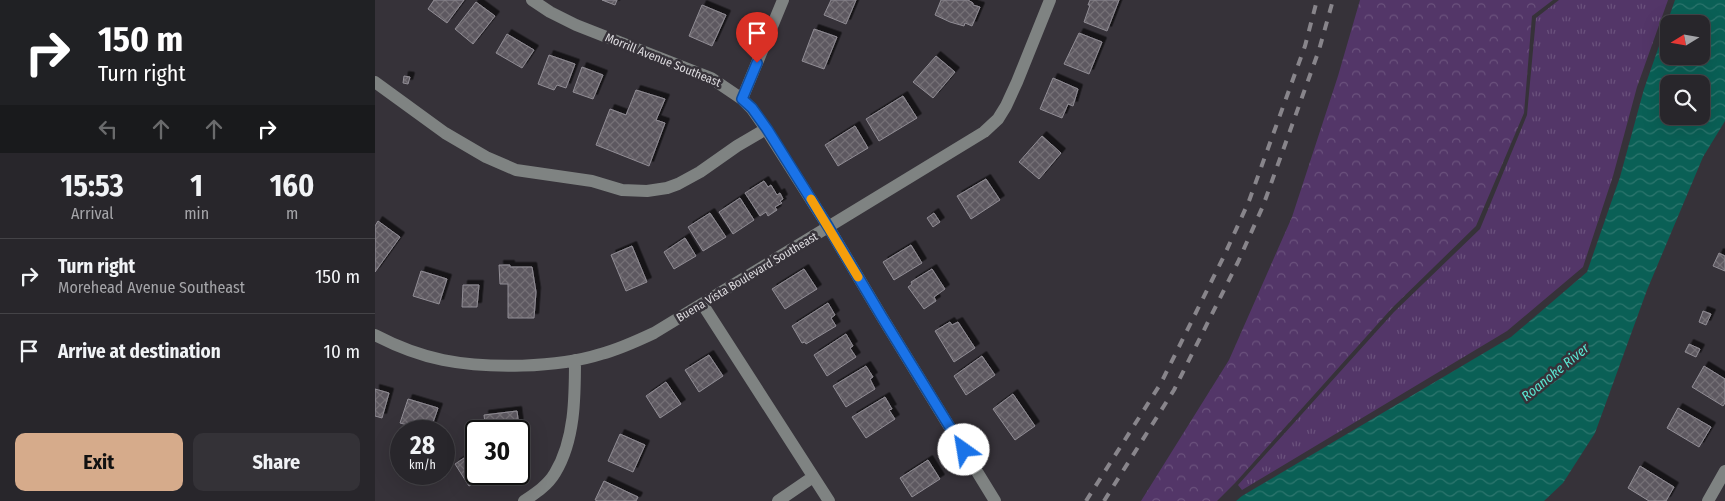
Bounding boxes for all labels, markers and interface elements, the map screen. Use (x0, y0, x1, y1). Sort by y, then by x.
pin (736, 12, 778, 63)
north arrow (1660, 15, 1710, 65)
map controls (1660, 15, 1710, 125)
text: 150 m (98, 18, 183, 60)
icon: arrive (743, 19, 771, 47)
icon: right (15, 20, 80, 85)
street label: Morrill Avenue Southeast (603, 30, 723, 90)
text: Turn right (98, 60, 186, 87)
button: search (1660, 75, 1710, 125)
icon: left (94, 115, 122, 143)
icon: ahead (147, 115, 175, 143)
icon: ahead (200, 115, 228, 143)
icon: right (253, 115, 281, 143)
text: 15:53 (61, 168, 124, 204)
text: 1 (190, 168, 203, 204)
text: 160 (270, 168, 314, 204)
text: Arrival (71, 204, 113, 223)
text: min (184, 204, 209, 223)
text: m (286, 204, 298, 223)
street label: Buena Vista Boulevard Southeast (674, 229, 820, 325)
text: Turn right (58, 255, 135, 278)
icon: right (15, 262, 43, 290)
text: 150 m (315, 265, 360, 288)
text: Morehead Avenue Southeast (58, 278, 245, 297)
icon: arrive (15, 337, 43, 365)
water label: Roanoke River (1518, 339, 1593, 405)
text: Arrive at destination (58, 340, 221, 363)
text: 10 m (324, 340, 360, 363)
speed limit sign: 30 (465, 420, 530, 485)
position arrow (937, 423, 989, 475)
text: 28 (410, 431, 435, 461)
button: Exit (15, 433, 183, 491)
button: Share (193, 433, 360, 491)
text: km/h (409, 458, 436, 472)

